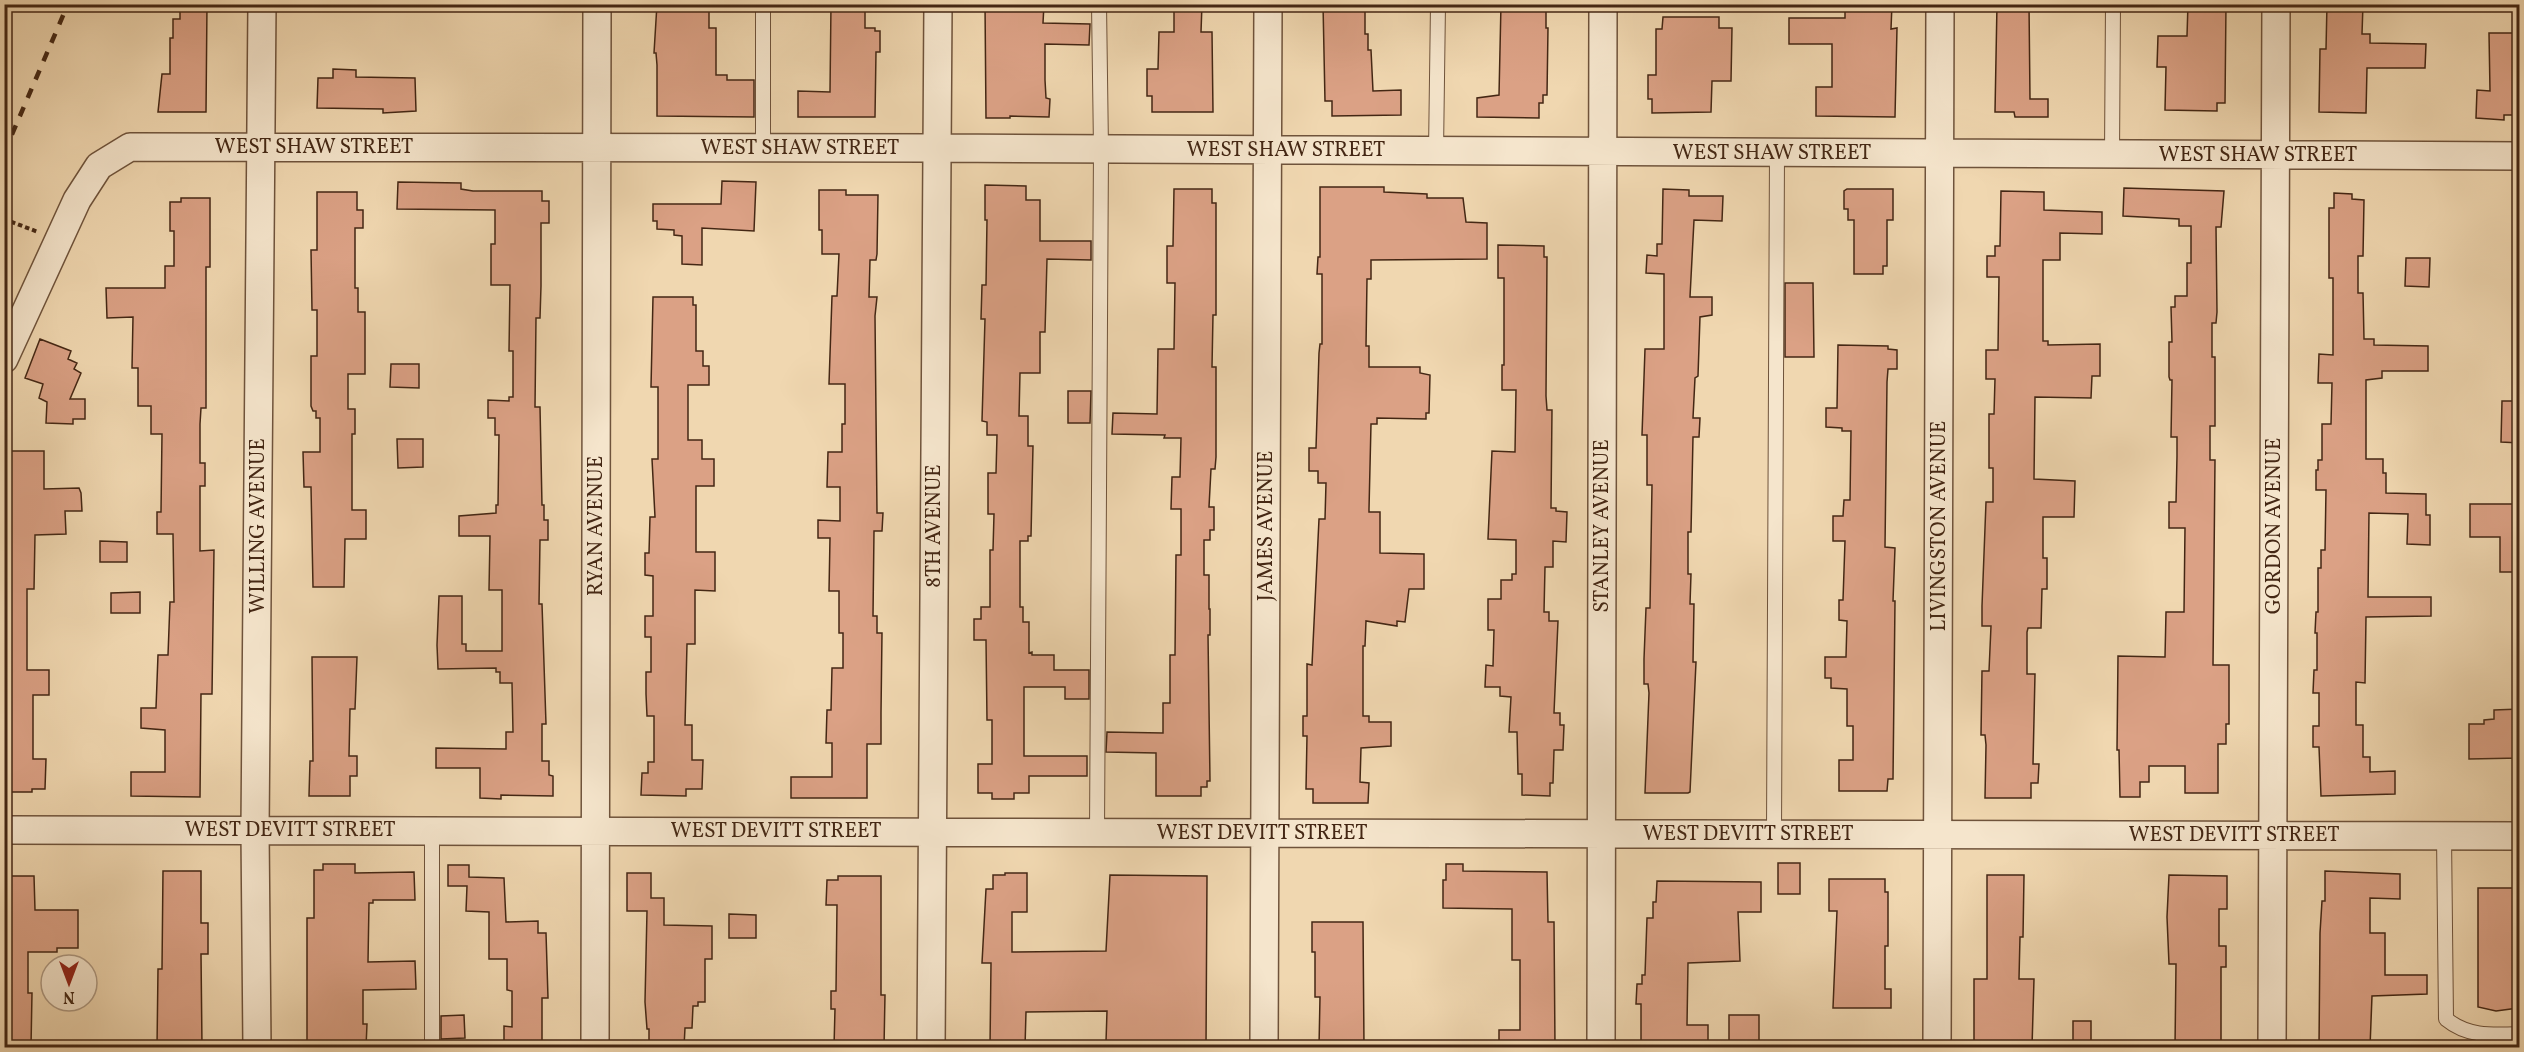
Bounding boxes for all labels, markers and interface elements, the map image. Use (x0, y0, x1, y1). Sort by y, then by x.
street label: WEST SHAW STREET (215, 133, 413, 162)
street label: WEST SHAW STREET (701, 134, 899, 163)
street label: WEST SHAW STREET (1187, 136, 1385, 165)
street label: WEST SHAW STREET (1673, 139, 1871, 168)
street label: WEST SHAW STREET (2159, 141, 2357, 170)
street label: LIVINGSTON AVENUE (1925, 421, 1954, 632)
street label: WILLING AVENUE (244, 438, 273, 614)
street label: GORDON AVENUE (2260, 438, 2289, 614)
street label: STANLEY AVENUE (1588, 439, 1617, 613)
street label: JAMES AVENUE (1252, 451, 1281, 601)
street label: RYAN AVENUE (582, 456, 611, 596)
street label: 8TH AVENUE (920, 464, 949, 588)
street label: WEST DEVITT STREET (184, 816, 396, 845)
street label: WEST DEVITT STREET (670, 817, 882, 846)
street label: WEST DEVITT STREET (1156, 819, 1368, 848)
street label: WEST DEVITT STREET (1642, 820, 1854, 849)
street label: WEST DEVITT STREET (2128, 821, 2340, 850)
north arrow (39, 953, 99, 1013)
text: N (63, 985, 75, 1007)

